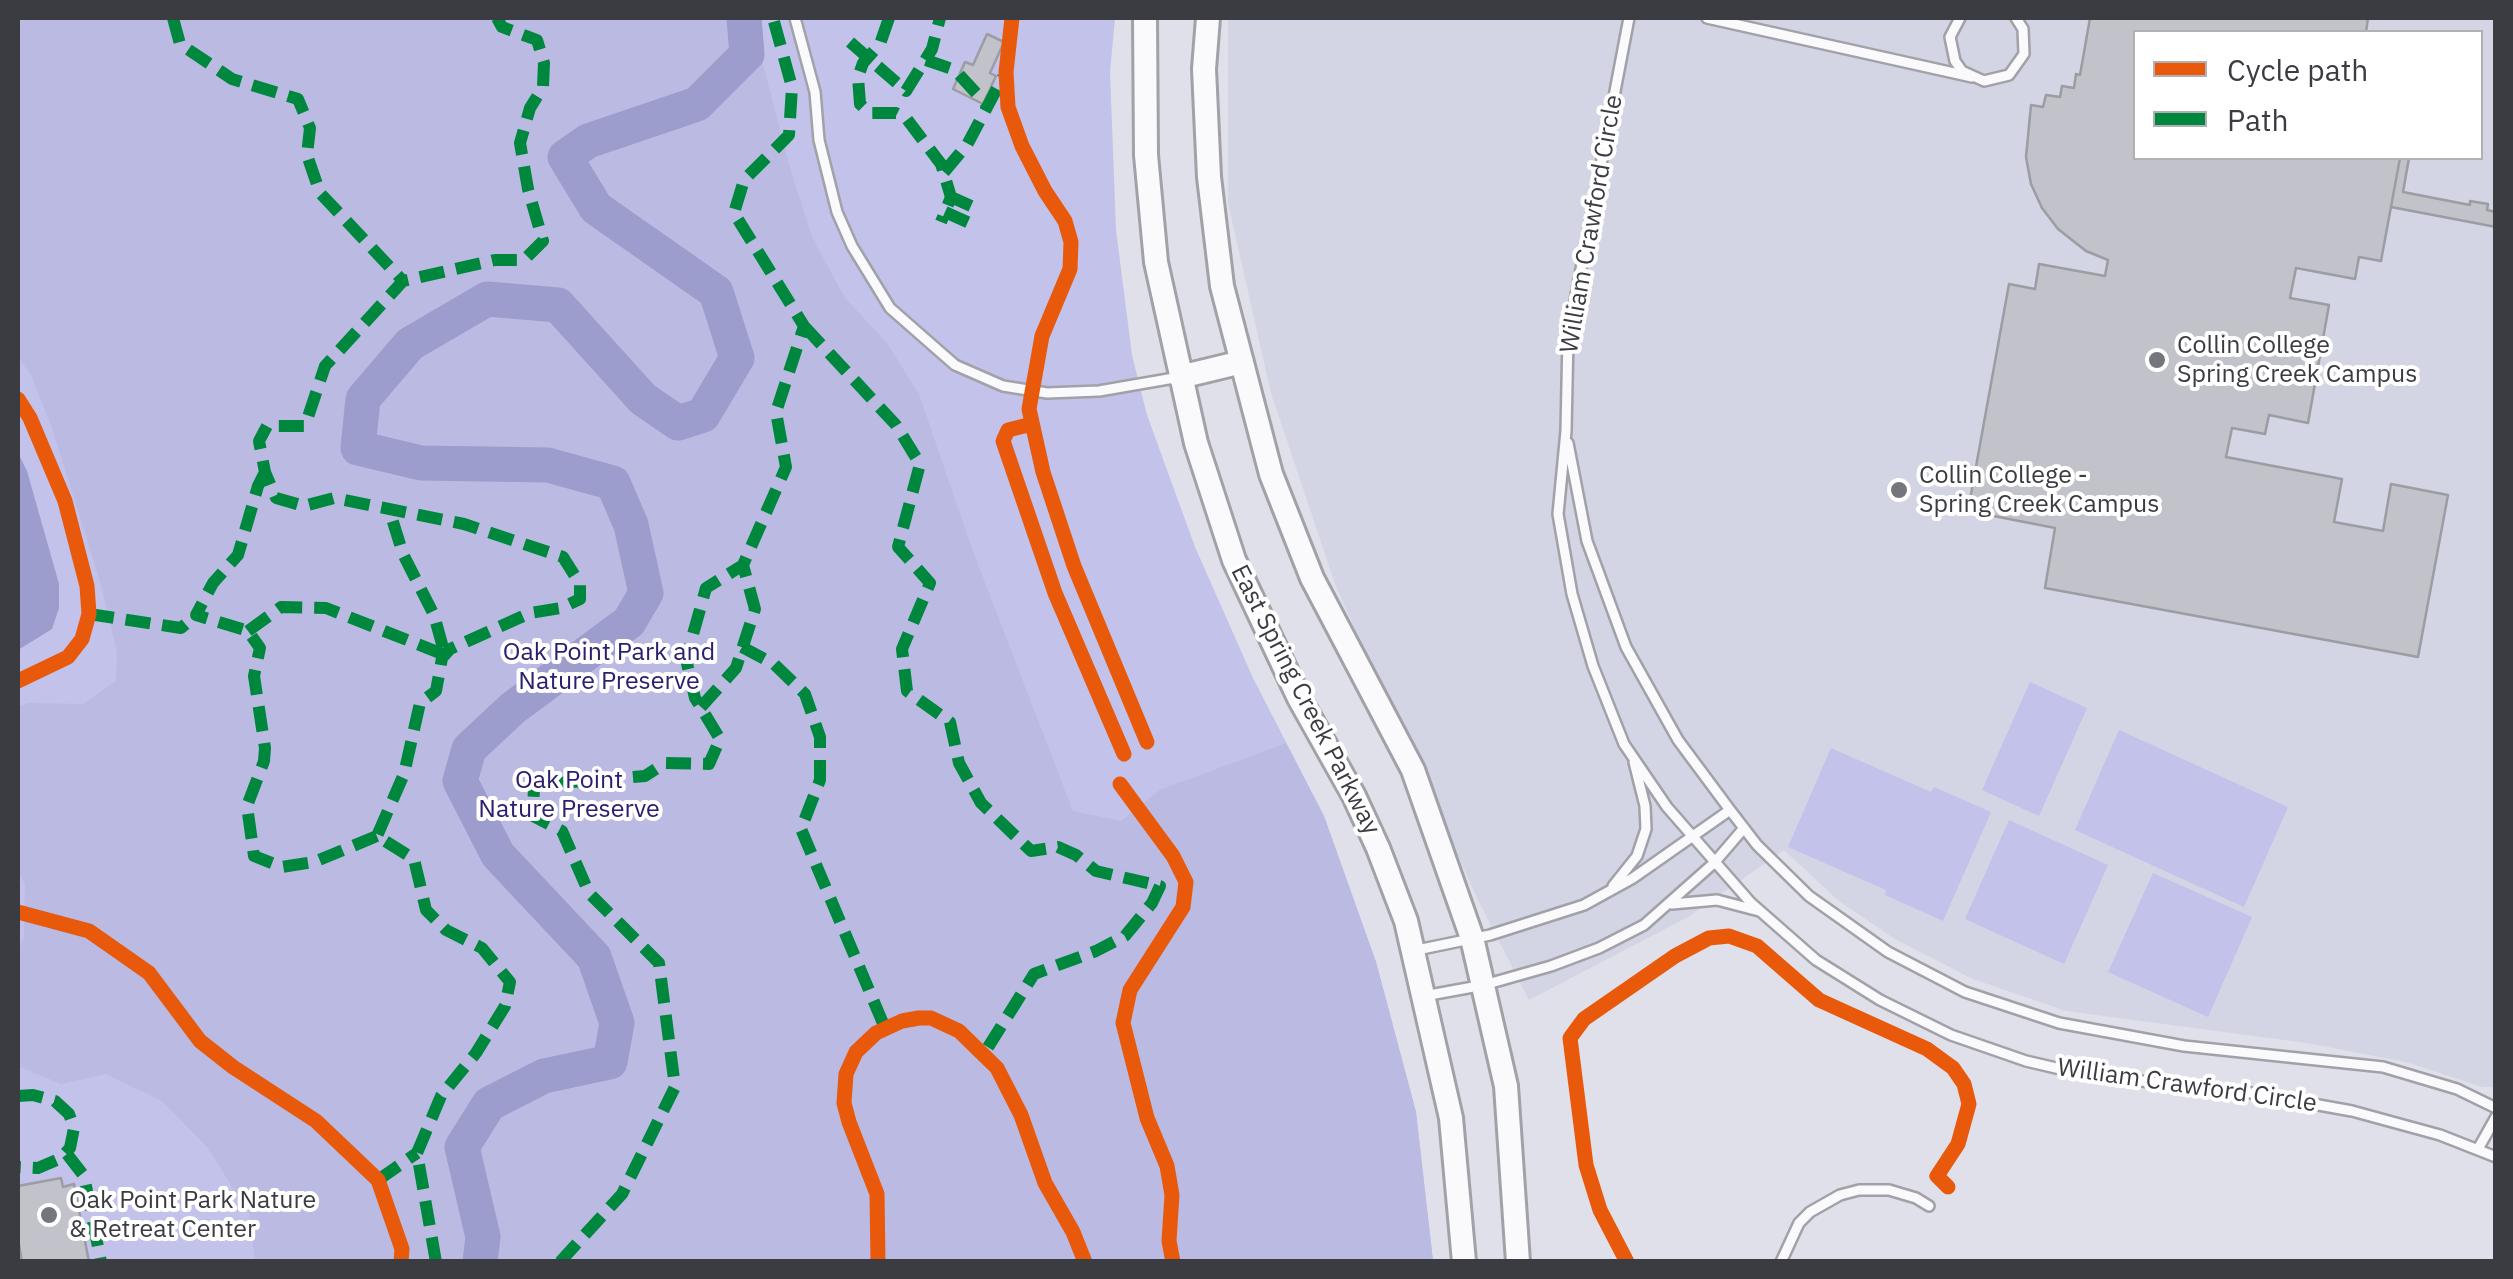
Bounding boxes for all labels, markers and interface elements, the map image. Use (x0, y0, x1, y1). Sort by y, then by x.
legend (2133, 30, 2483, 160)
text: Cycle path (2227, 50, 2368, 89)
street label: William Crawford Circle (1555, 93, 1629, 355)
text: Path (2227, 100, 2288, 139)
place label: Collin College Spring Creek Campus (2177, 331, 2417, 390)
marker: Collin College Spring Creek Campus (2146, 349, 2168, 371)
place label: Collin College - Spring Creek Campus (1919, 461, 2159, 520)
marker: Collin College - Spring Creek Campus (1888, 479, 1910, 501)
street label: East Spring Creek Parkway (1224, 560, 1386, 840)
park label: Oak Point Park and Nature Preserve (503, 638, 715, 697)
park label: Oak Point Nature Preserve (478, 766, 660, 825)
street label: William Crawford Circle (2055, 1053, 2319, 1119)
place label: Oak Point Park Nature & Retreat Center (69, 1186, 316, 1245)
marker: Oak Point Park Nature & Retreat Center (38, 1204, 60, 1226)

